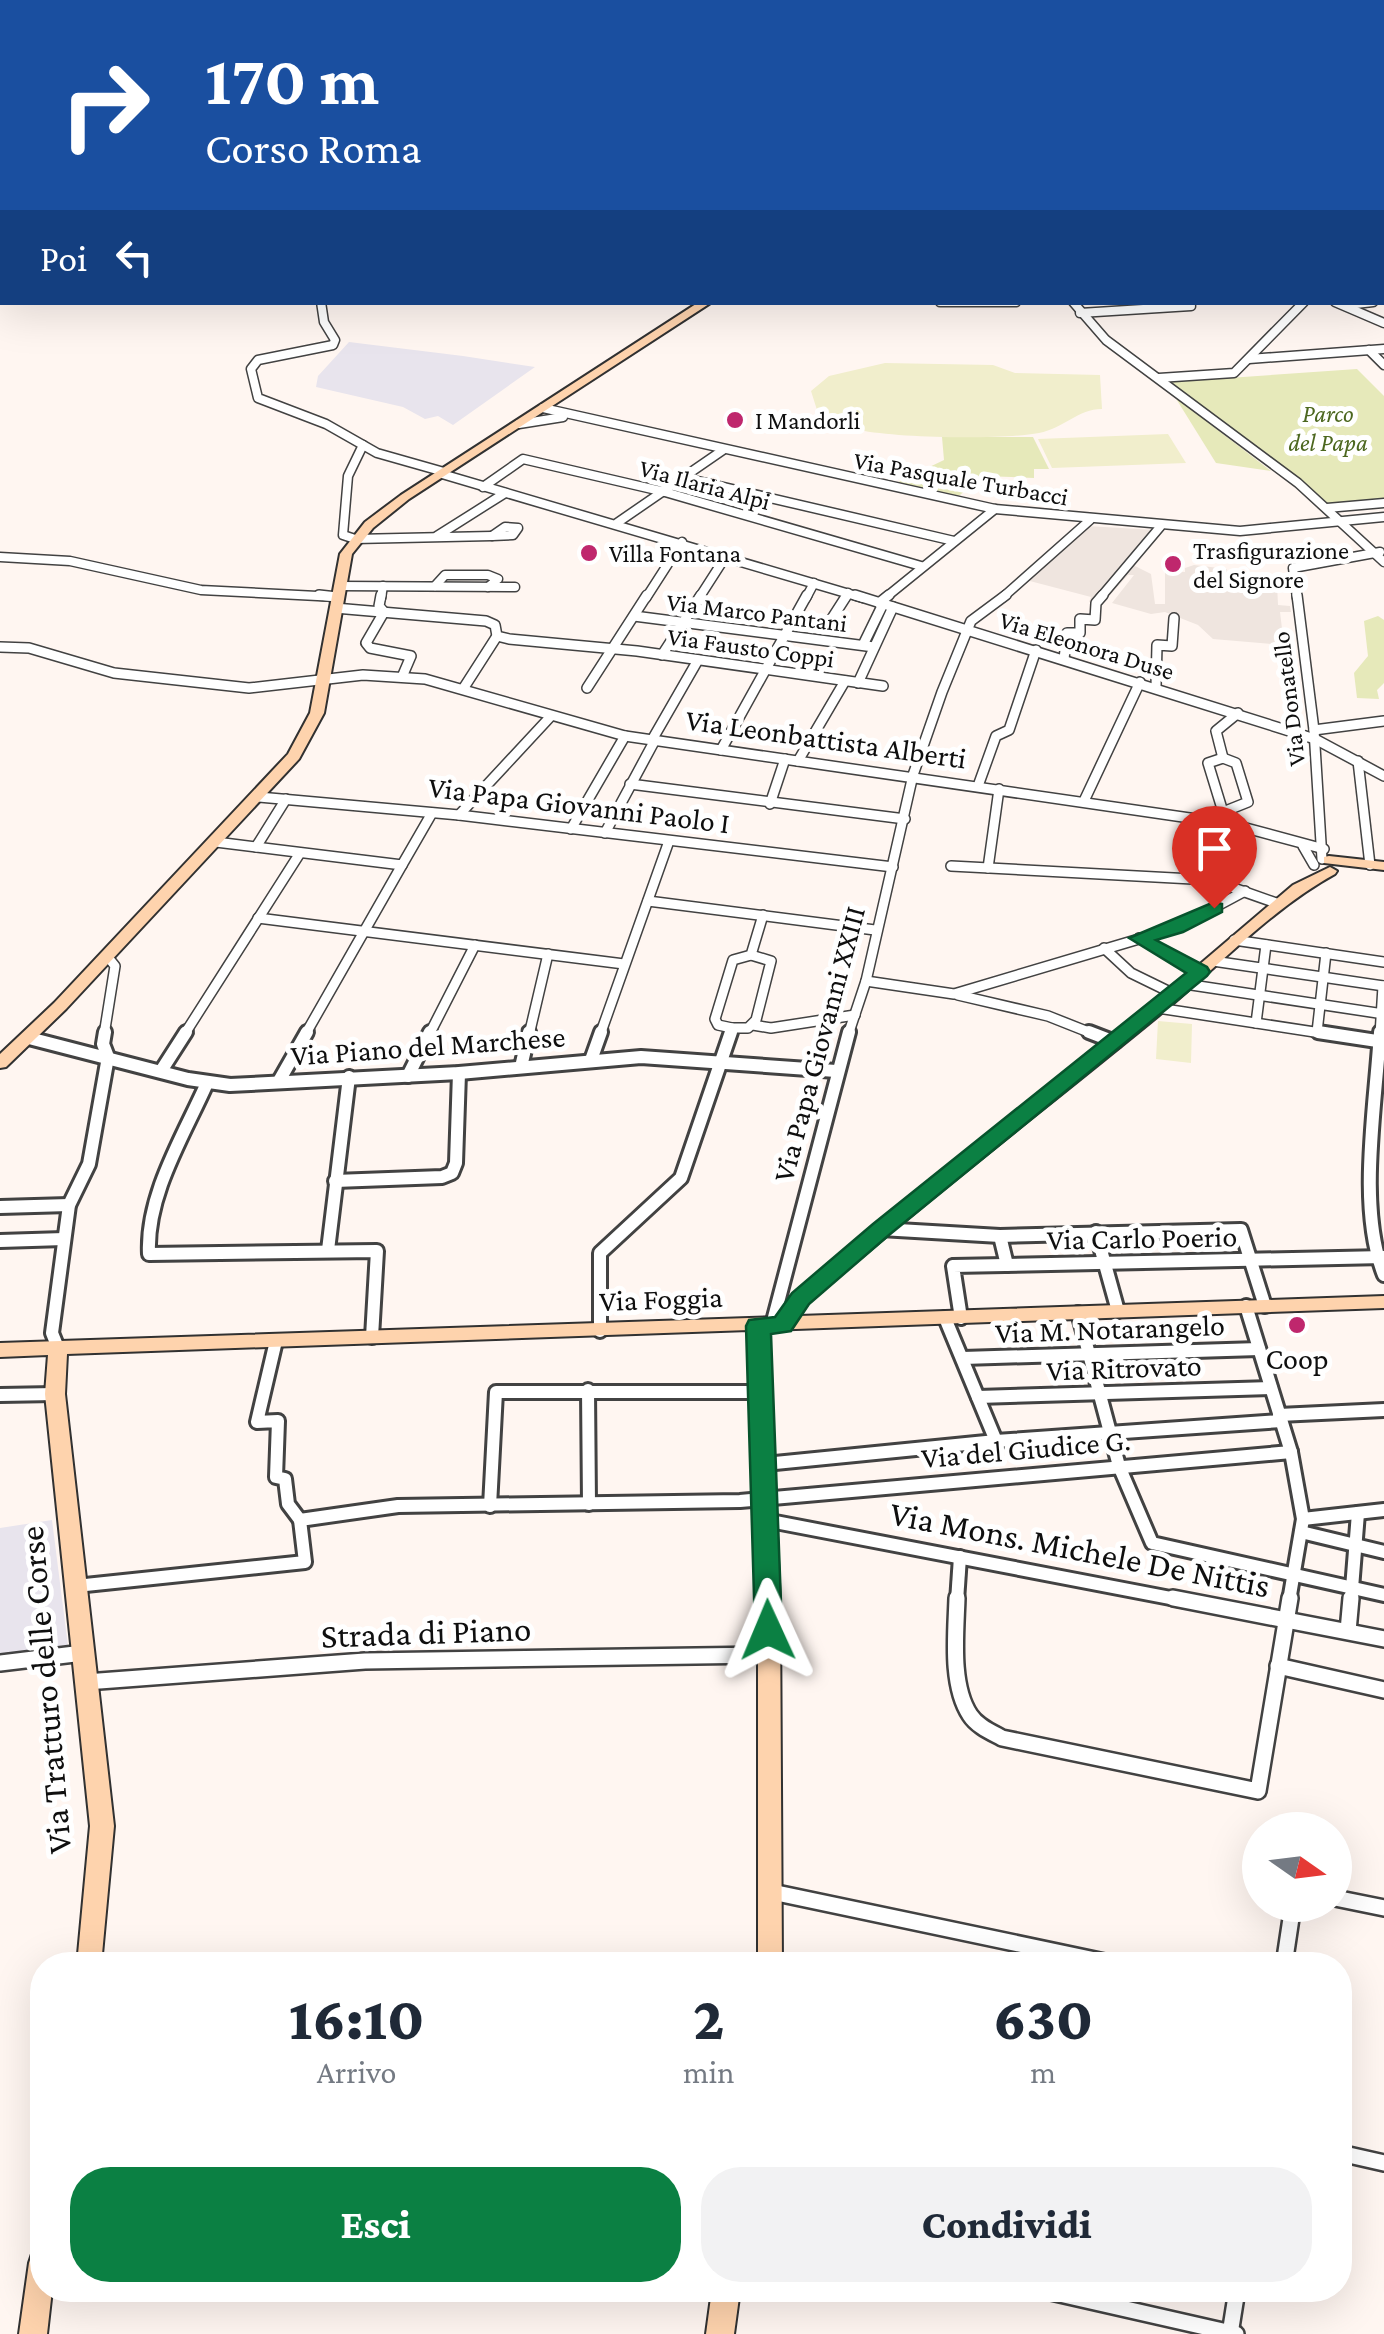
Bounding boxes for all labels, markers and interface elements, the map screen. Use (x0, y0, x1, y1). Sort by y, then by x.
icon: right (40, 40, 170, 170)
text: 170 m (205, 41, 379, 119)
text: Corso Roma (205, 123, 421, 173)
icon: left (107, 230, 162, 285)
text: Poi (40, 237, 87, 279)
park label: Parco del Papa (1288, 400, 1368, 457)
place label: I Mandorli (755, 407, 860, 434)
marker: I Mandorli (724, 409, 746, 431)
street label: Via Pasquale Turbacci (851, 446, 1070, 512)
street label: Via Ilaria Alpi (636, 454, 773, 516)
place label: Trasfigurazione del Signore (1193, 537, 1349, 594)
place label: Villa Fontana (609, 540, 742, 567)
marker: Villa Fontana (578, 542, 600, 564)
marker: Trasfigurazione del Signore (1162, 553, 1184, 575)
street label: Via Marco Pantani (665, 588, 849, 637)
street label: Via Eleonora Duse (996, 606, 1178, 685)
street label: Via Fausto Coppi (666, 622, 836, 674)
street label: Via Donatello (1267, 630, 1310, 768)
street label: Via Leonbattista Alberti (684, 702, 969, 775)
street label: Via Papa Giovanni Paolo I (426, 770, 732, 840)
pin (1172, 806, 1257, 909)
icon: arrive (1187, 821, 1242, 876)
street label: Via Papa Giovanni XXIII (766, 902, 872, 1186)
street label: Via Piano del Marchese (290, 1019, 566, 1072)
street label: Via Carlo Poerio (1047, 1219, 1237, 1256)
street label: Via Foggia (599, 1280, 724, 1318)
street label: Via M. Notarangelo (995, 1308, 1225, 1350)
marker: Coop (1286, 1314, 1308, 1336)
place label: Coop (1265, 1342, 1329, 1376)
street label: Via Ritrovato (1046, 1348, 1202, 1387)
street label: Via del Giudice G. (920, 1423, 1132, 1474)
street label: Via Mons. Michele De Nittis (887, 1494, 1273, 1605)
street label: Via Tratturo delle Corse (12, 1524, 79, 1856)
position arrow (716, 1578, 820, 1682)
street label: Strada di Piano (320, 1609, 532, 1656)
north arrow (1242, 1812, 1352, 1922)
map controls (1242, 1812, 1352, 1922)
text: 16:10 (289, 1985, 424, 2052)
text: 2 (693, 1985, 724, 2052)
text: 630 (993, 1985, 1093, 2052)
text: Arrivo (317, 2054, 396, 2090)
text: min (683, 2054, 734, 2090)
text: m (1030, 2054, 1056, 2090)
button: Esci (70, 2167, 681, 2282)
button: Condividi (701, 2167, 1312, 2282)

